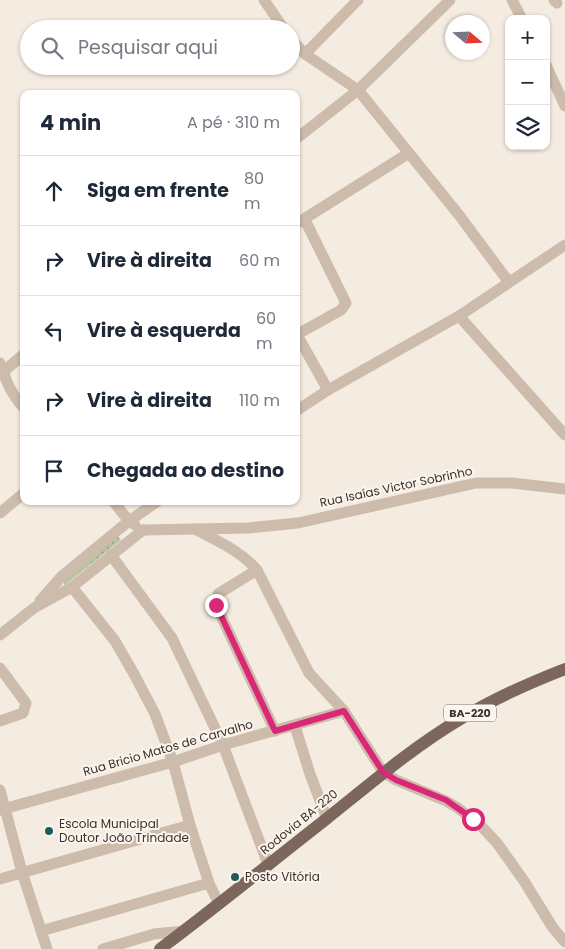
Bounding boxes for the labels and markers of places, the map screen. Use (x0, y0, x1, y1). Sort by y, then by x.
place label: Escola Municipal Doutor João Trindade (59, 815, 189, 846)
marker: Escola Municipal Doutor João Trindade (43, 825, 55, 837)
place label: Posto Vitória (245, 868, 320, 885)
marker: Posto Vitória (229, 871, 241, 883)

